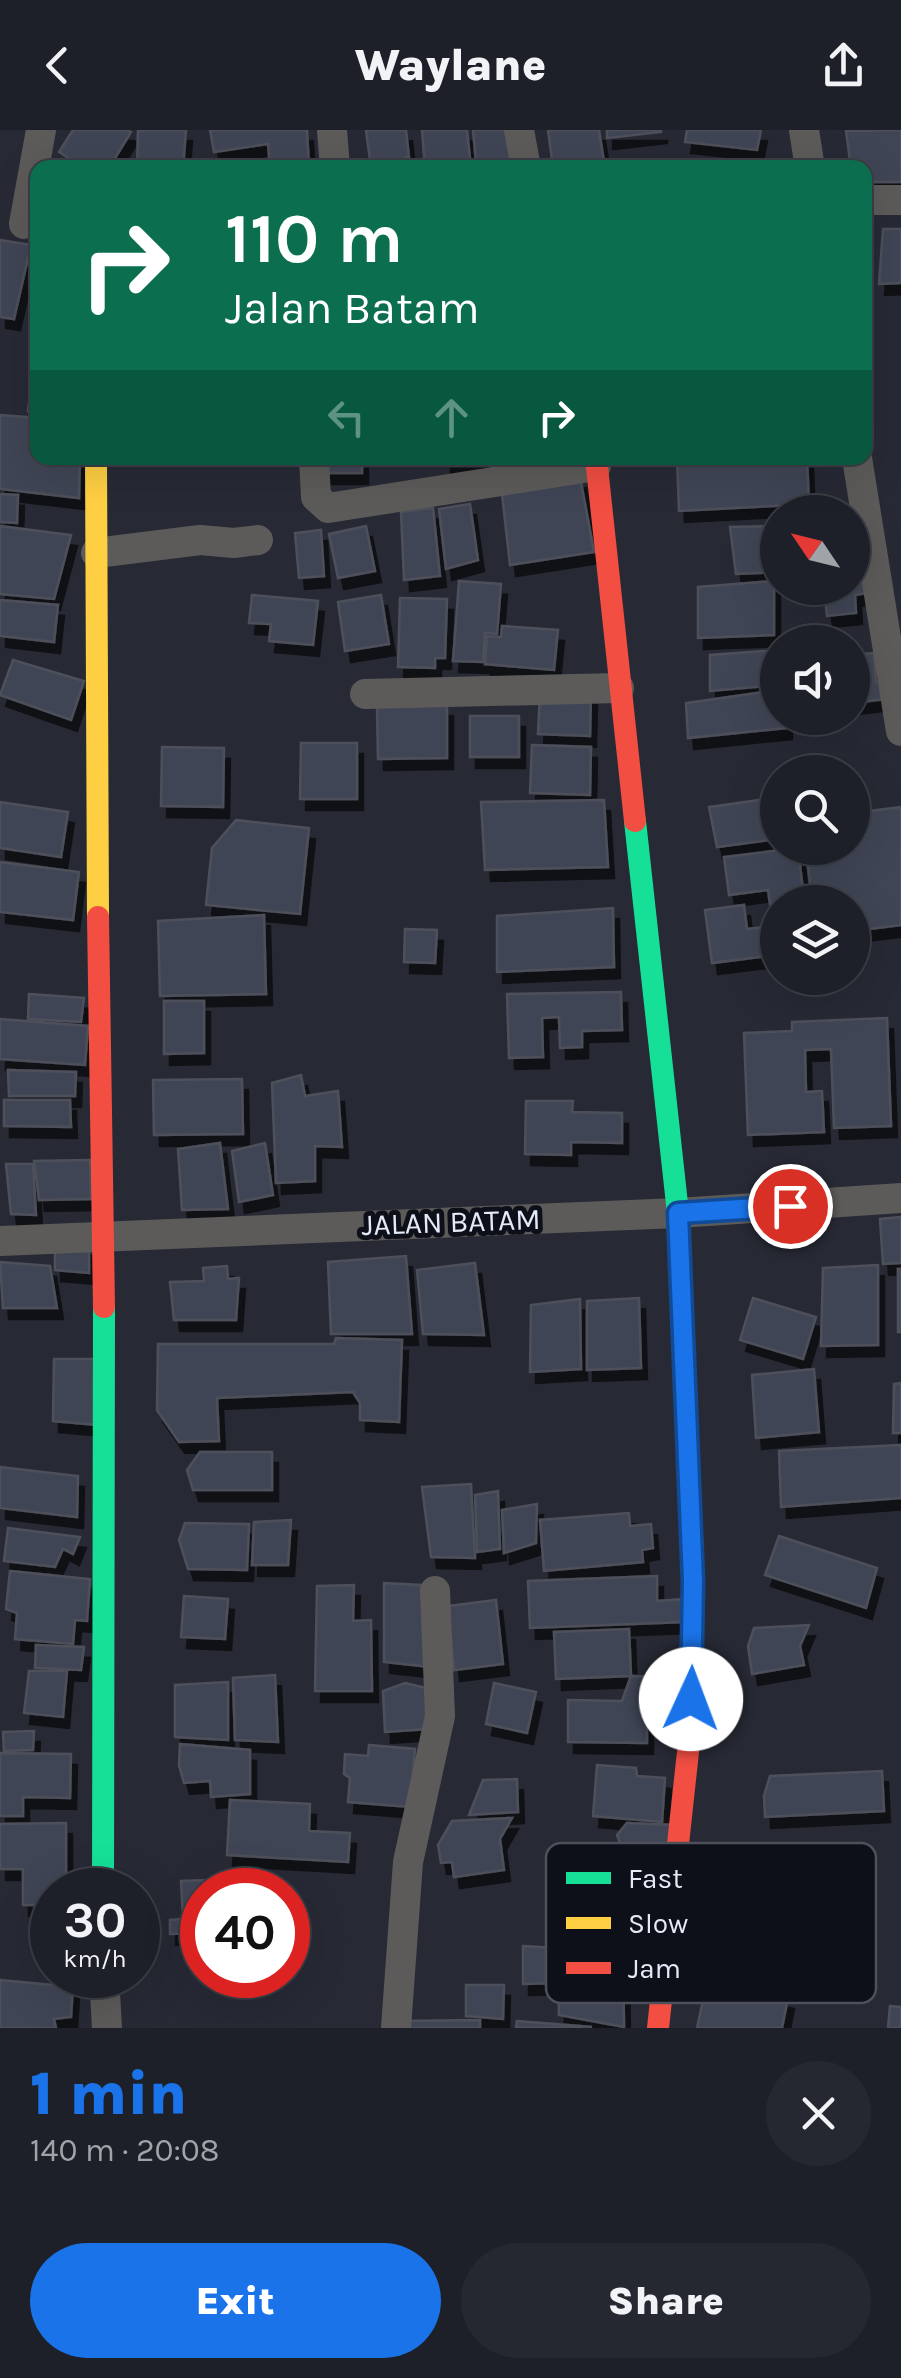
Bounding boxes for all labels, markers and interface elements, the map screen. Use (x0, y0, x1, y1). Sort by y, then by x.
icon: back (30, 38, 85, 93)
icon: share (816, 38, 871, 93)
text: Waylane (355, 39, 546, 91)
text: 110 m (225, 198, 403, 280)
icon: right (60, 200, 190, 330)
text: Jalan Batam (225, 282, 480, 334)
icon: left (319, 390, 374, 445)
icon: ahead (424, 390, 479, 445)
icon: right (529, 390, 584, 445)
north arrow (760, 495, 870, 605)
map controls (760, 495, 870, 995)
button: sound (760, 625, 870, 735)
button: search (760, 755, 870, 865)
button: layers (760, 885, 870, 995)
pin (748, 1164, 833, 1249)
icon: arrive (763, 1179, 818, 1234)
street label: JALAN BATAM (361, 1201, 541, 1243)
position arrow (639, 1647, 743, 1751)
legend (546, 1843, 876, 2003)
text: Fast (628, 1862, 683, 1895)
speed limit sign: 40 (180, 1868, 310, 1998)
text: 30 (64, 1891, 126, 1950)
text: Slow (628, 1907, 688, 1940)
text: km/h (63, 1944, 127, 1973)
text: Jam (628, 1952, 681, 1985)
text: 1 min (30, 2059, 187, 2129)
button: close (766, 2061, 871, 2166)
text: 140 m · 20:08 (30, 2132, 219, 2169)
button: Exit (30, 2243, 441, 2358)
button: Share (461, 2243, 871, 2358)

